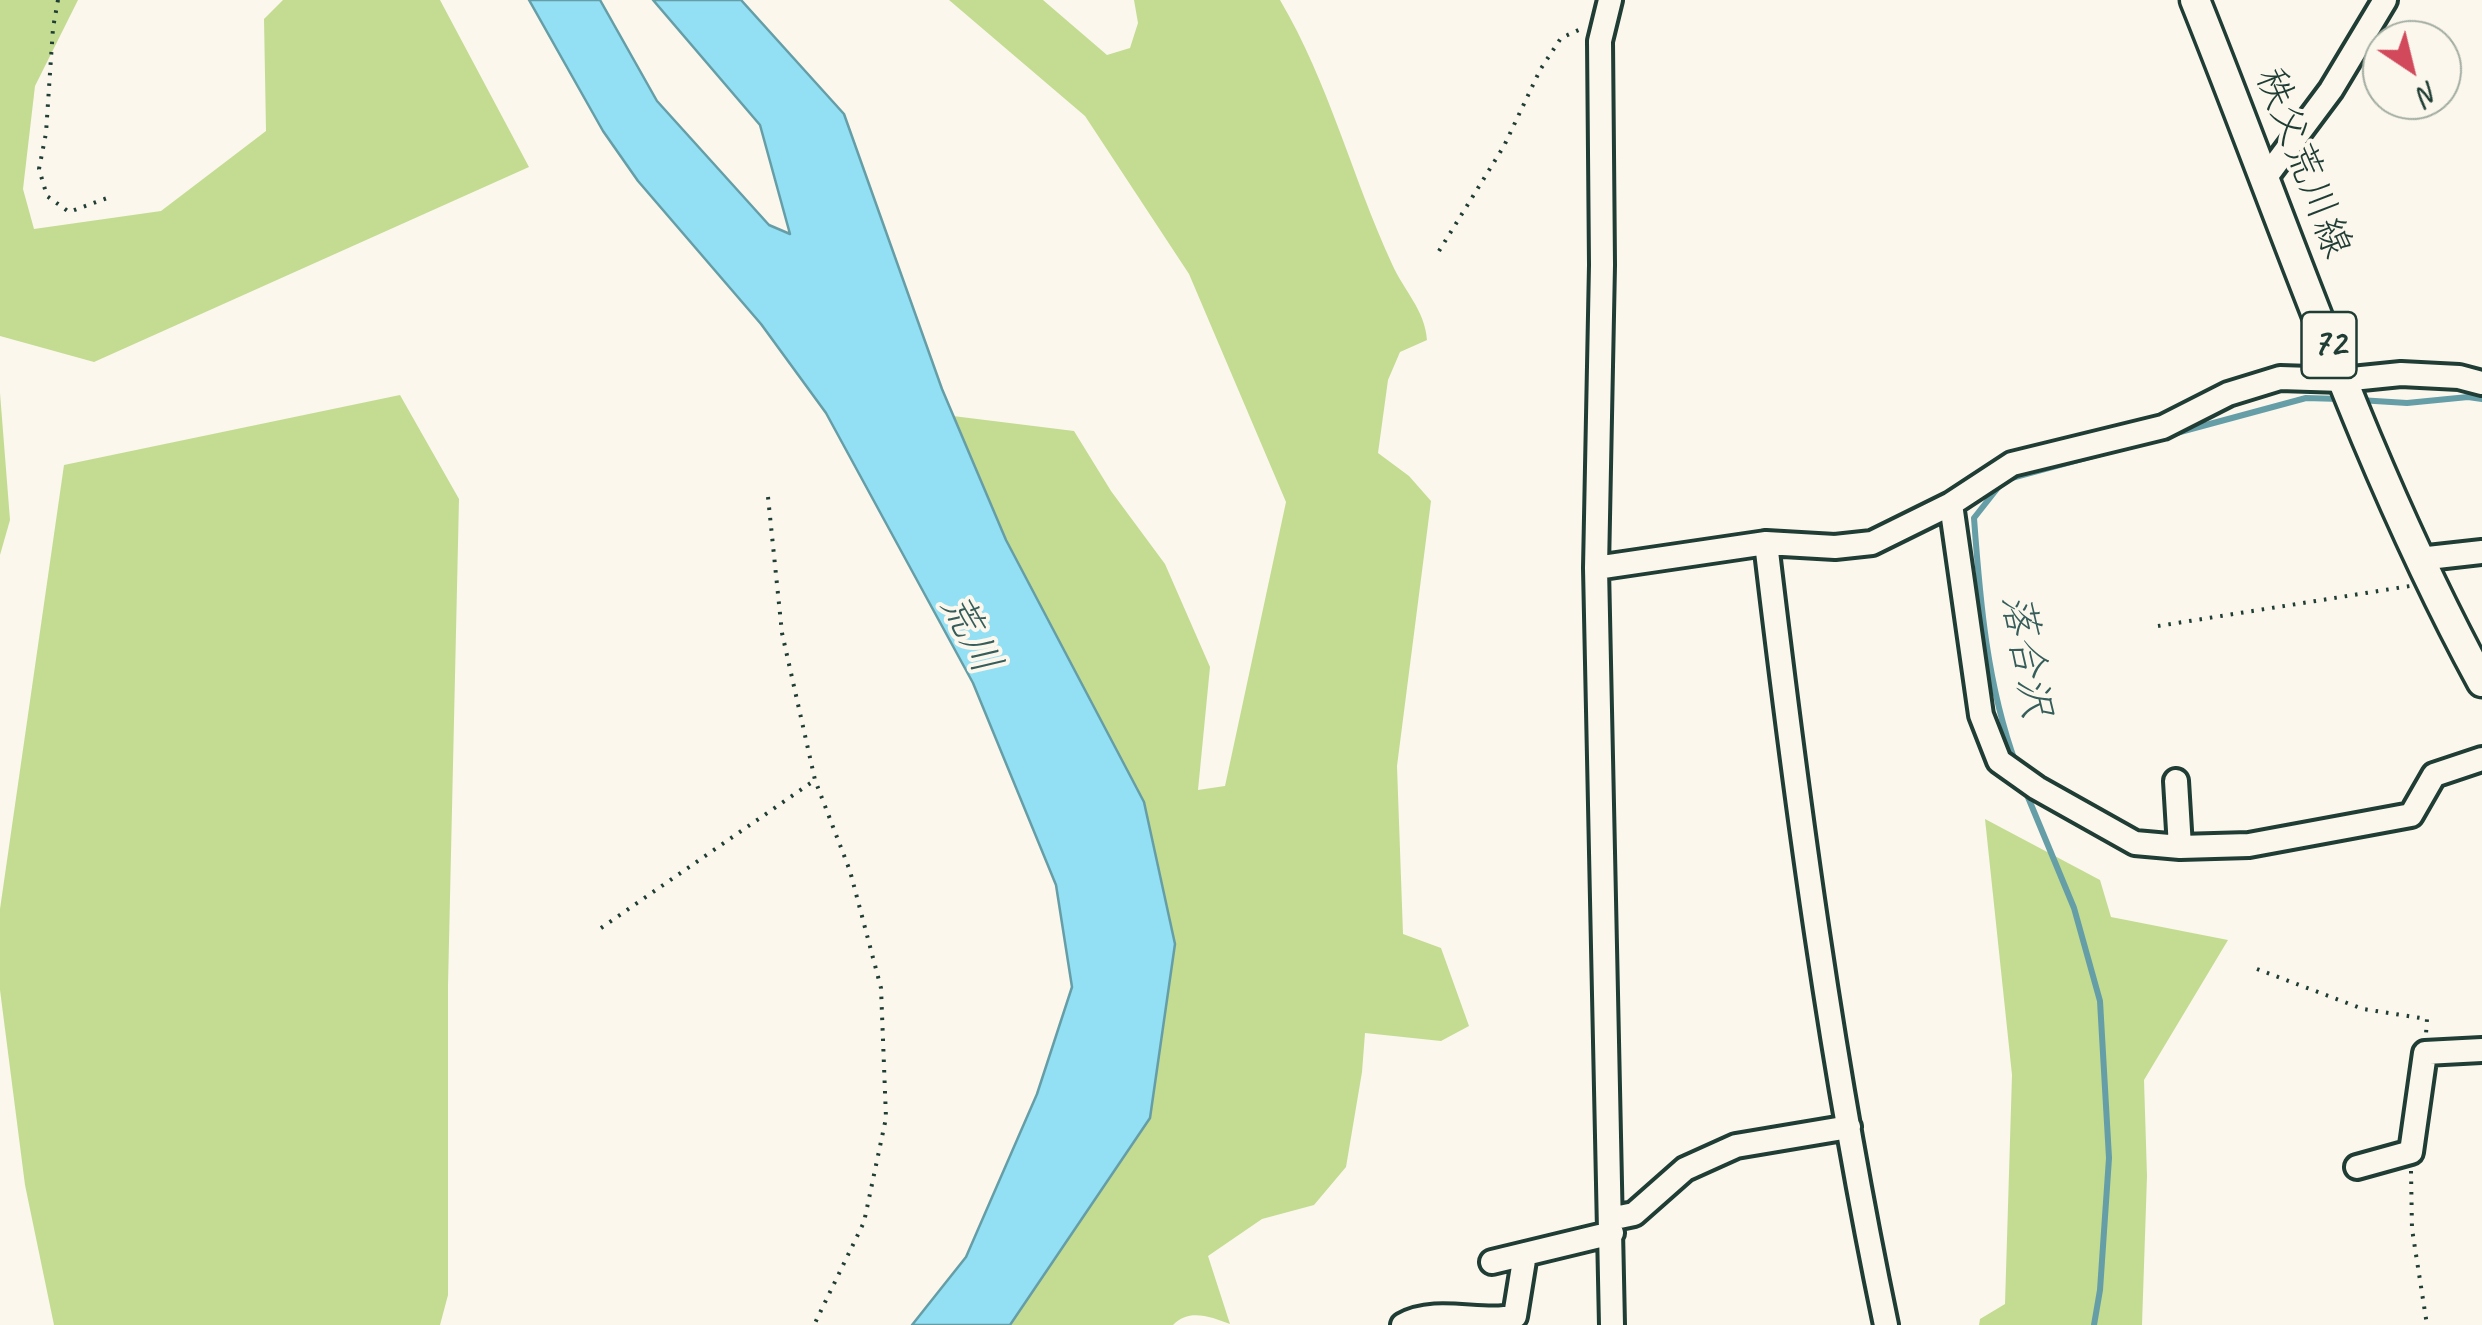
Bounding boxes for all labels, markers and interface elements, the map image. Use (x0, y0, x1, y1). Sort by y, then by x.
north arrow (2362, 20, 2462, 120)
street label: 秩父荒川線 (2244, 61, 2360, 265)
text: N (2411, 74, 2445, 113)
road number: 72 (2302, 312, 2356, 378)
water label: 荒川 (927, 585, 1011, 683)
water label: 落合沢 (1989, 590, 2061, 722)

